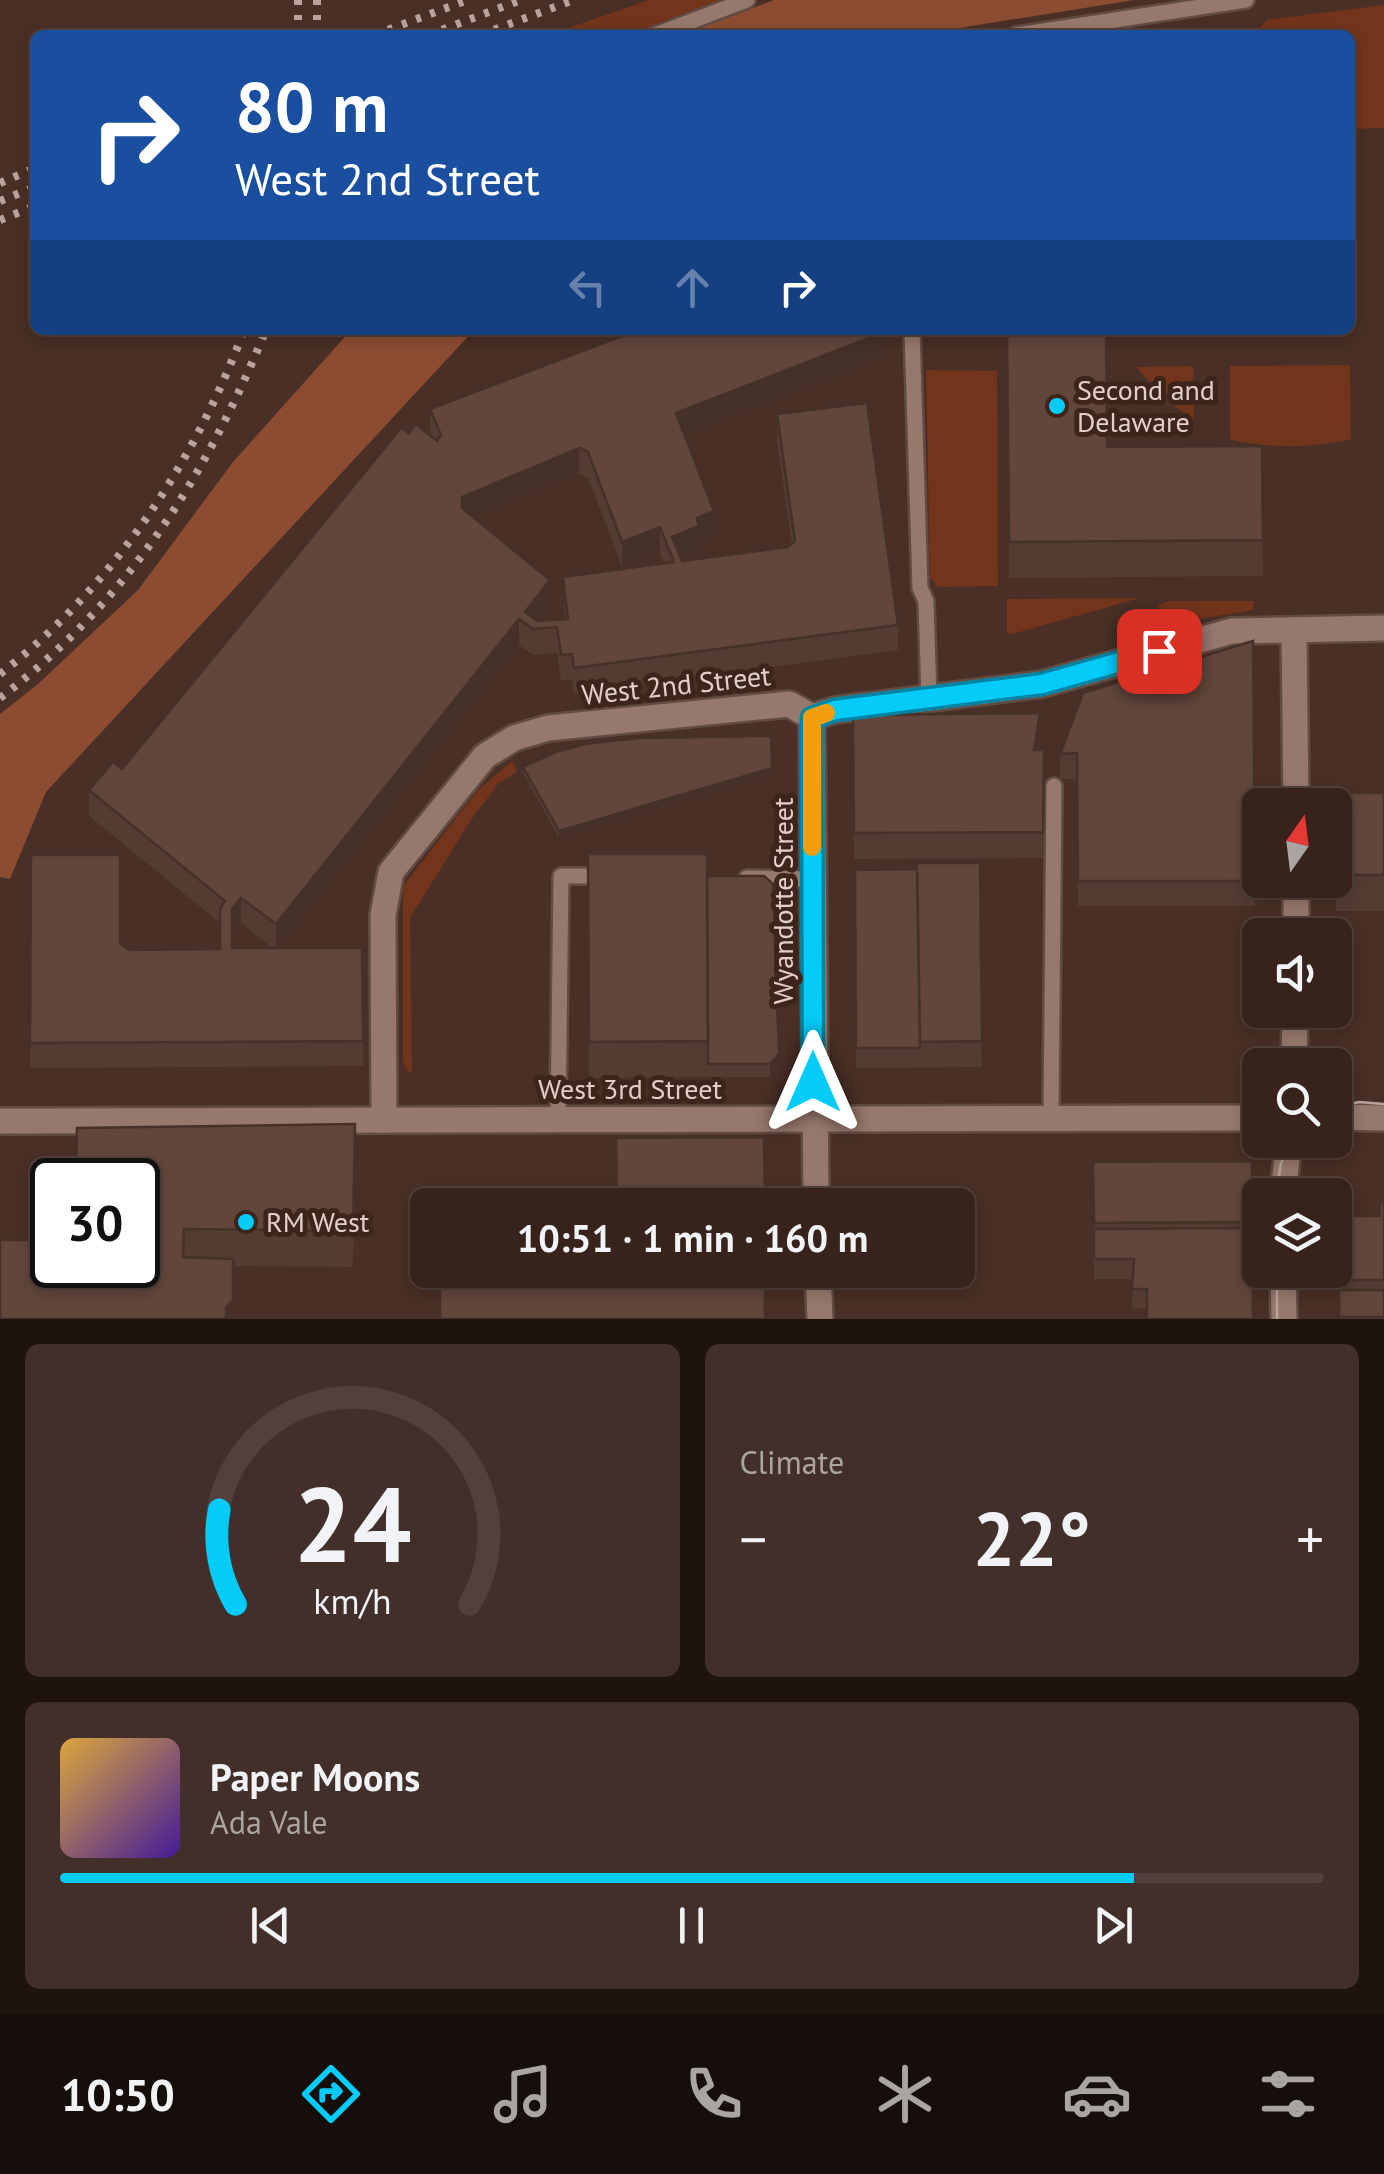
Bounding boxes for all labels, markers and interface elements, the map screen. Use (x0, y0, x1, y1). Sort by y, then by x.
text: 80 m (235, 61, 388, 151)
icon: right (70, 70, 200, 200)
text: West 2nd Street (235, 149, 540, 207)
icon: left (560, 260, 615, 315)
icon: ahead (665, 260, 720, 315)
icon: right (770, 260, 825, 315)
place label: Second and Delaware (1077, 371, 1215, 440)
marker: Second and Delaware (1046, 395, 1068, 417)
pin (1117, 609, 1202, 694)
icon: arrive (1132, 624, 1187, 679)
street label: West 2nd Street (580, 656, 773, 713)
north arrow (1242, 788, 1352, 898)
map controls (1242, 788, 1352, 1288)
street label: Wyandotte Street (764, 797, 801, 1004)
button: sound (1242, 918, 1352, 1028)
position arrow (761, 1030, 865, 1134)
button: search (1242, 1048, 1352, 1158)
street label: West 3rd Street (538, 1070, 722, 1107)
speed limit sign: 30 (30, 1158, 160, 1288)
button: layers (1242, 1178, 1352, 1288)
place label: RM West (266, 1203, 370, 1240)
marker: RM West (235, 1211, 257, 1233)
text: 10:51 · 1 min · 160 m (517, 1213, 868, 1262)
text: Climate (740, 1441, 844, 1483)
text: 24 (293, 1456, 411, 1591)
text: 22° (973, 1490, 1091, 1587)
text: − (740, 1503, 767, 1574)
text: + (1296, 1503, 1324, 1574)
text: km/h (313, 1578, 391, 1624)
text: Paper Moons (210, 1752, 420, 1801)
text: Ada Vale (210, 1801, 327, 1843)
icon: previous (243, 1898, 298, 1953)
icon: pause (664, 1898, 719, 1953)
icon: next (1086, 1898, 1141, 1953)
icon: directions (296, 2059, 366, 2129)
icon: music (488, 2059, 558, 2129)
icon: phone (679, 2059, 749, 2129)
icon: climate (870, 2059, 940, 2129)
icon: car (1062, 2059, 1132, 2129)
icon: filters (1253, 2059, 1323, 2129)
text: 10:50 (61, 2065, 175, 2123)

